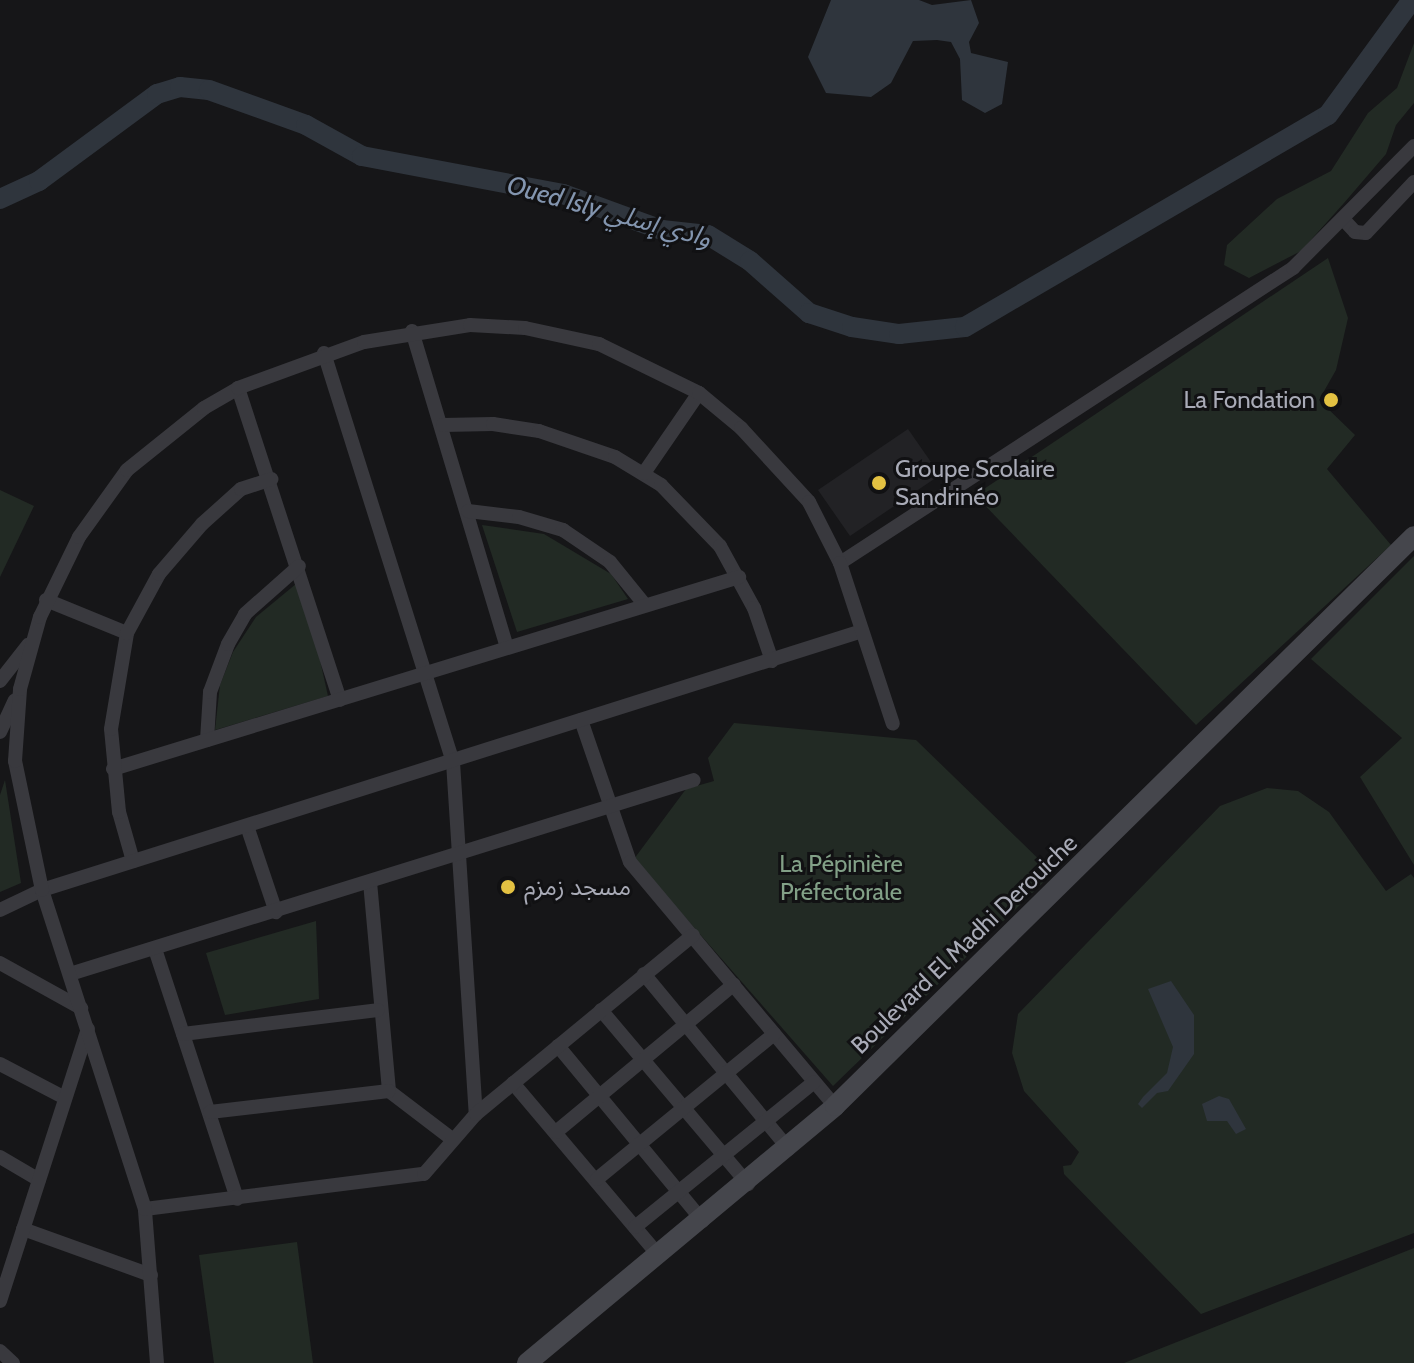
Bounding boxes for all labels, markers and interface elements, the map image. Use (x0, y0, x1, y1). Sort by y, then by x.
water label: Oued Isly وادي إسلي (503, 170, 715, 254)
place label: La Fondation (1184, 386, 1315, 414)
marker: La Fondation (1322, 391, 1340, 409)
place label: Groupe Scolaire Sandrinéo (895, 455, 1055, 511)
marker: Groupe Scolaire Sandrinéo (870, 474, 888, 492)
street label: Boulevard El Madhi Derouiche (845, 828, 1083, 1060)
park label: La Pépinière Préfectorale (779, 850, 903, 906)
place label: مسجد زمزم (524, 873, 631, 901)
marker: مسجد زمزم (499, 878, 517, 896)

